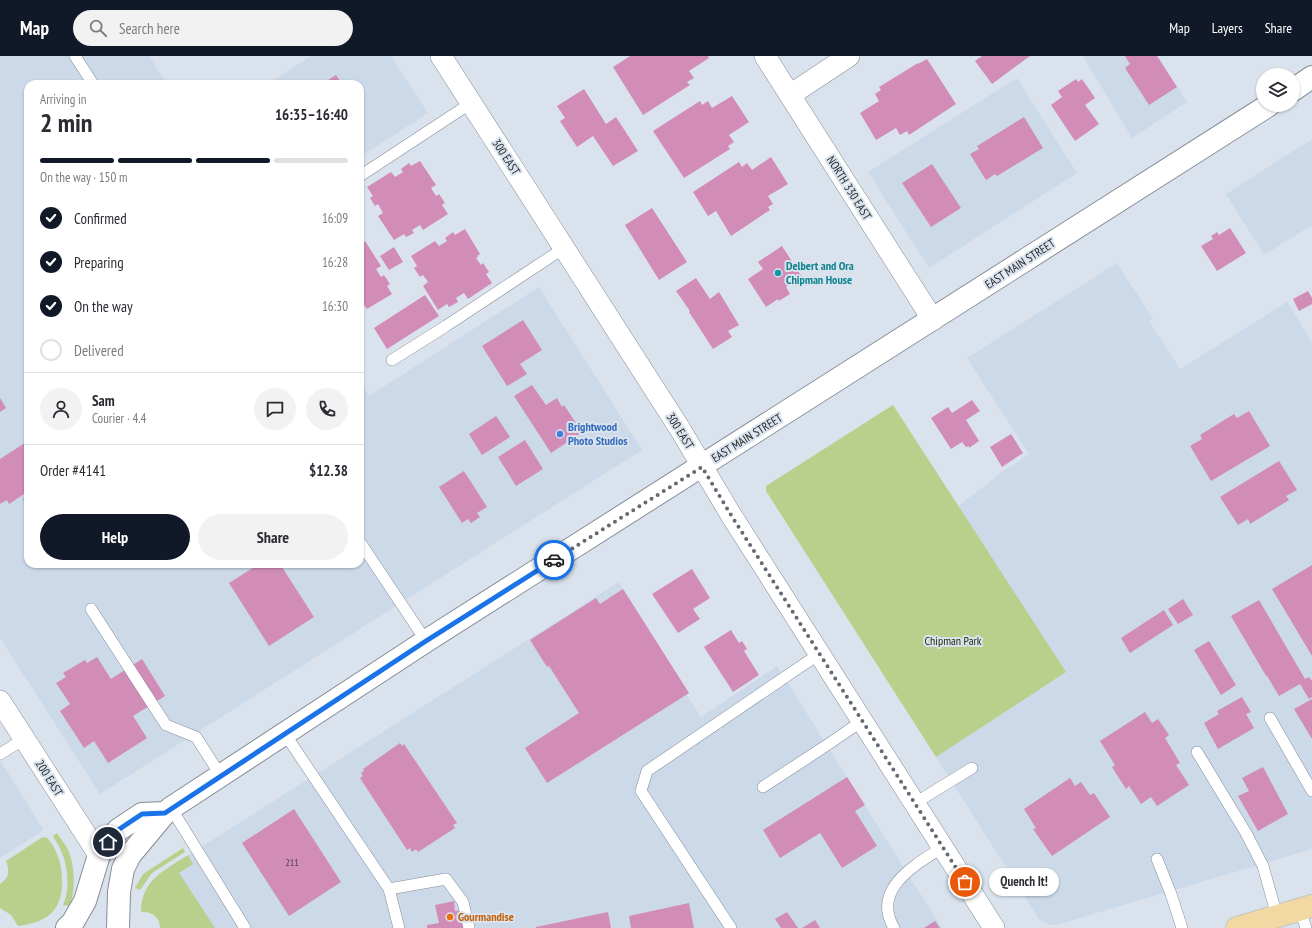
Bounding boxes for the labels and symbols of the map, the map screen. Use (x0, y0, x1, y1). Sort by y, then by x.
street label: 300 EAST (489, 136, 524, 178)
street label: NORTH 330 EAST (824, 153, 875, 223)
street label: EAST MAIN STREET (982, 235, 1058, 292)
place label: Delbert and Ora Chipman House (786, 258, 854, 287)
marker: Delbert and Ora Chipman House (773, 268, 783, 278)
street label: 300 EAST (663, 410, 698, 452)
street label: EAST MAIN STREET (709, 410, 785, 465)
place label: Brightwood Photo Studios (568, 419, 627, 448)
marker: Brightwood Photo Studios (555, 429, 565, 439)
courier (534, 540, 574, 580)
park label: Chipman Park (925, 633, 982, 648)
street label: 200 EAST (32, 757, 67, 799)
pin (91, 825, 125, 859)
house number: 211 (285, 856, 299, 869)
pin (948, 865, 982, 899)
callout: Quench It! (989, 868, 1059, 896)
place label: Gourmandise (458, 909, 514, 924)
marker: Gourmandise (445, 912, 455, 922)

